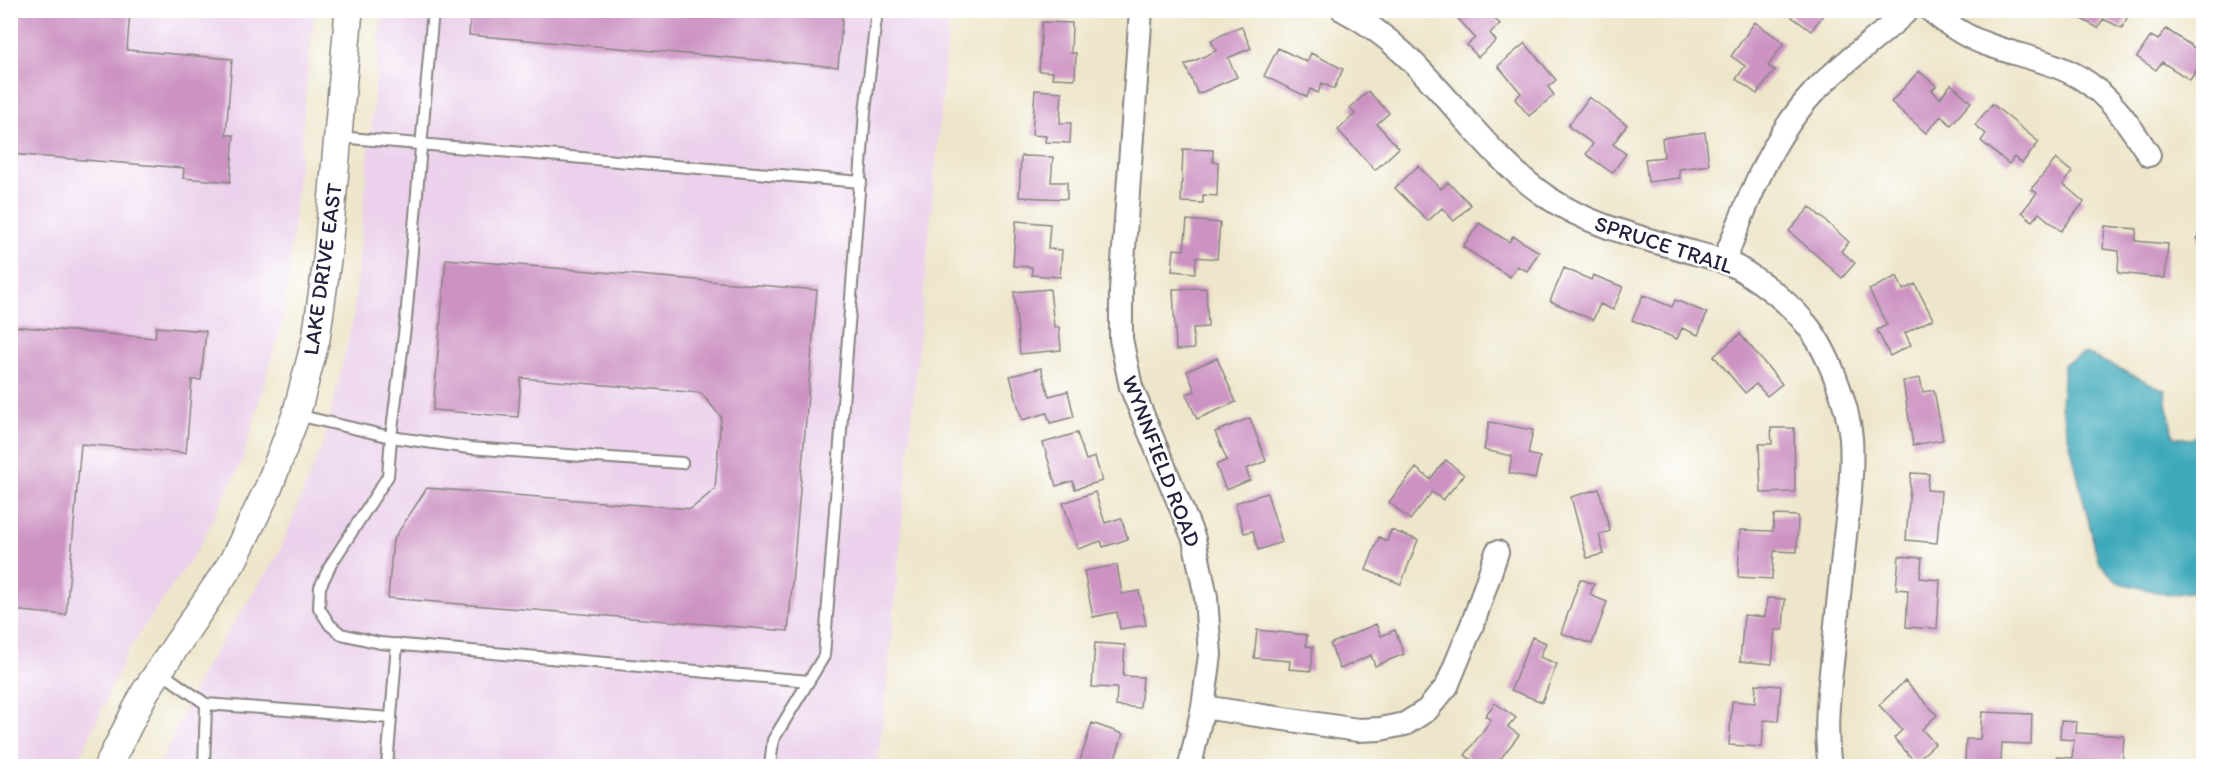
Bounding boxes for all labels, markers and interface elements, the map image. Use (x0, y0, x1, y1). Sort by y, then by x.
street label: LAKE DRIVE EAST (297, 181, 348, 357)
street label: SPRUCE TRAIL (1591, 209, 1736, 280)
street label: WYNNFIELD ROAD (1116, 372, 1207, 551)

